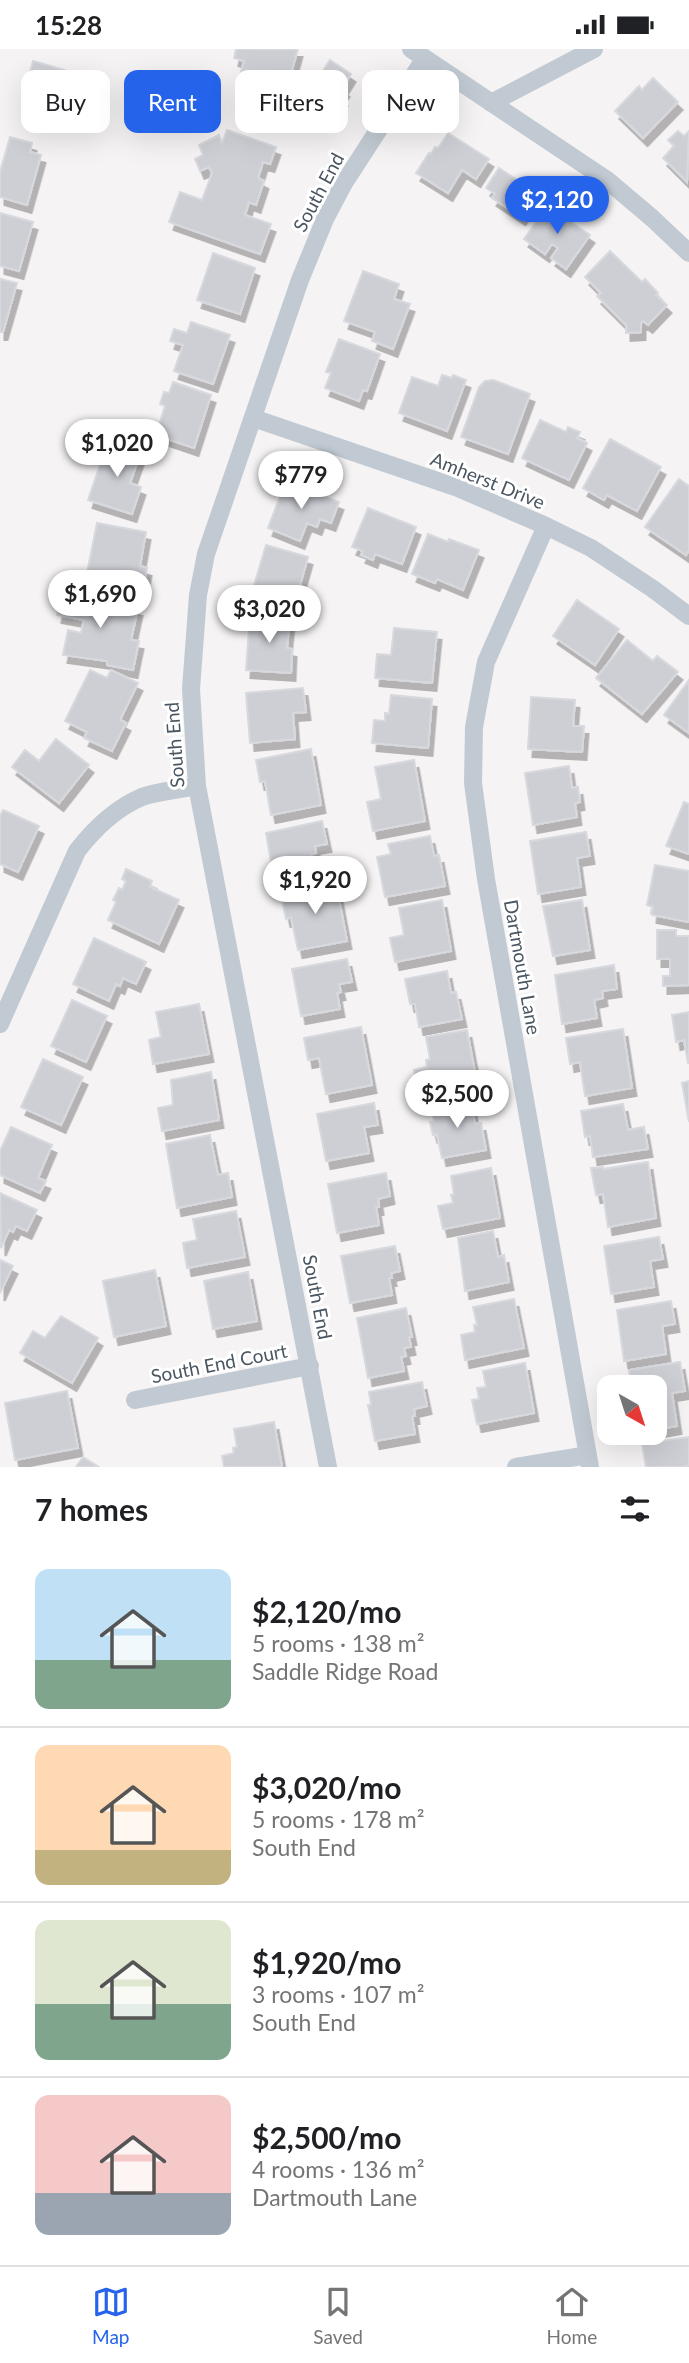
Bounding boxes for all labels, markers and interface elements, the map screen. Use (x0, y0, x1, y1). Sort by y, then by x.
text: 15:28 (35, 9, 102, 41)
chip: Buy (21, 70, 110, 133)
chip: Rent (124, 70, 221, 133)
chip: Filters (235, 70, 348, 133)
chip: New (362, 70, 459, 133)
street label: South End (288, 149, 348, 235)
pin: $2,120 (500, 177, 614, 236)
text: $2,120 (521, 185, 593, 213)
pin: $1,020 (60, 419, 174, 479)
text: $1,020 (81, 428, 153, 456)
street label: Amherst Drive (428, 447, 548, 513)
pin: $779 (260, 451, 342, 511)
text: $779 (274, 460, 328, 488)
pin: $1,690 (43, 571, 157, 630)
text: $1,690 (64, 579, 136, 607)
pin: $3,020 (212, 585, 326, 645)
text: $3,020 (233, 594, 305, 622)
street label: South End (160, 701, 188, 789)
pin: $1,920 (258, 857, 372, 916)
text: $1,920 (279, 865, 351, 893)
street label: Dartmouth Lane (500, 898, 546, 1036)
pin: $2,500 (400, 1070, 514, 1130)
text: $2,500 (421, 1079, 493, 1107)
street label: South End (299, 1253, 337, 1341)
street label: South End Court (149, 1338, 289, 1387)
north arrow (597, 1375, 667, 1445)
map controls (597, 1375, 667, 1445)
icon: filters (616, 1490, 654, 1528)
text: 7 homes (35, 1491, 148, 1527)
text: $2,120/mo (252, 1593, 401, 1629)
icon: home (91, 1597, 175, 1681)
text: 5 rooms · 138 m² (252, 1629, 424, 1657)
text: Saddle Ridge Road (252, 1657, 438, 1685)
text: $3,020/mo (252, 1769, 401, 1805)
icon: home (91, 1773, 175, 1857)
text: 5 rooms · 178 m² (252, 1805, 424, 1833)
text: South End (252, 1833, 356, 1861)
text: $1,920/mo (252, 1944, 401, 1980)
icon: home (91, 1948, 175, 2032)
text: 3 rooms · 107 m² (252, 1980, 424, 2008)
text: South End (252, 2008, 356, 2036)
text: $2,500/mo (252, 2119, 401, 2155)
icon: home (91, 2123, 175, 2207)
text: 4 rooms · 136 m² (252, 2155, 424, 2183)
text: Dartmouth Lane (252, 2183, 417, 2211)
tab: Map (92, 2283, 130, 2348)
tab: Saved (313, 2283, 363, 2348)
tab: Home (547, 2283, 597, 2348)

